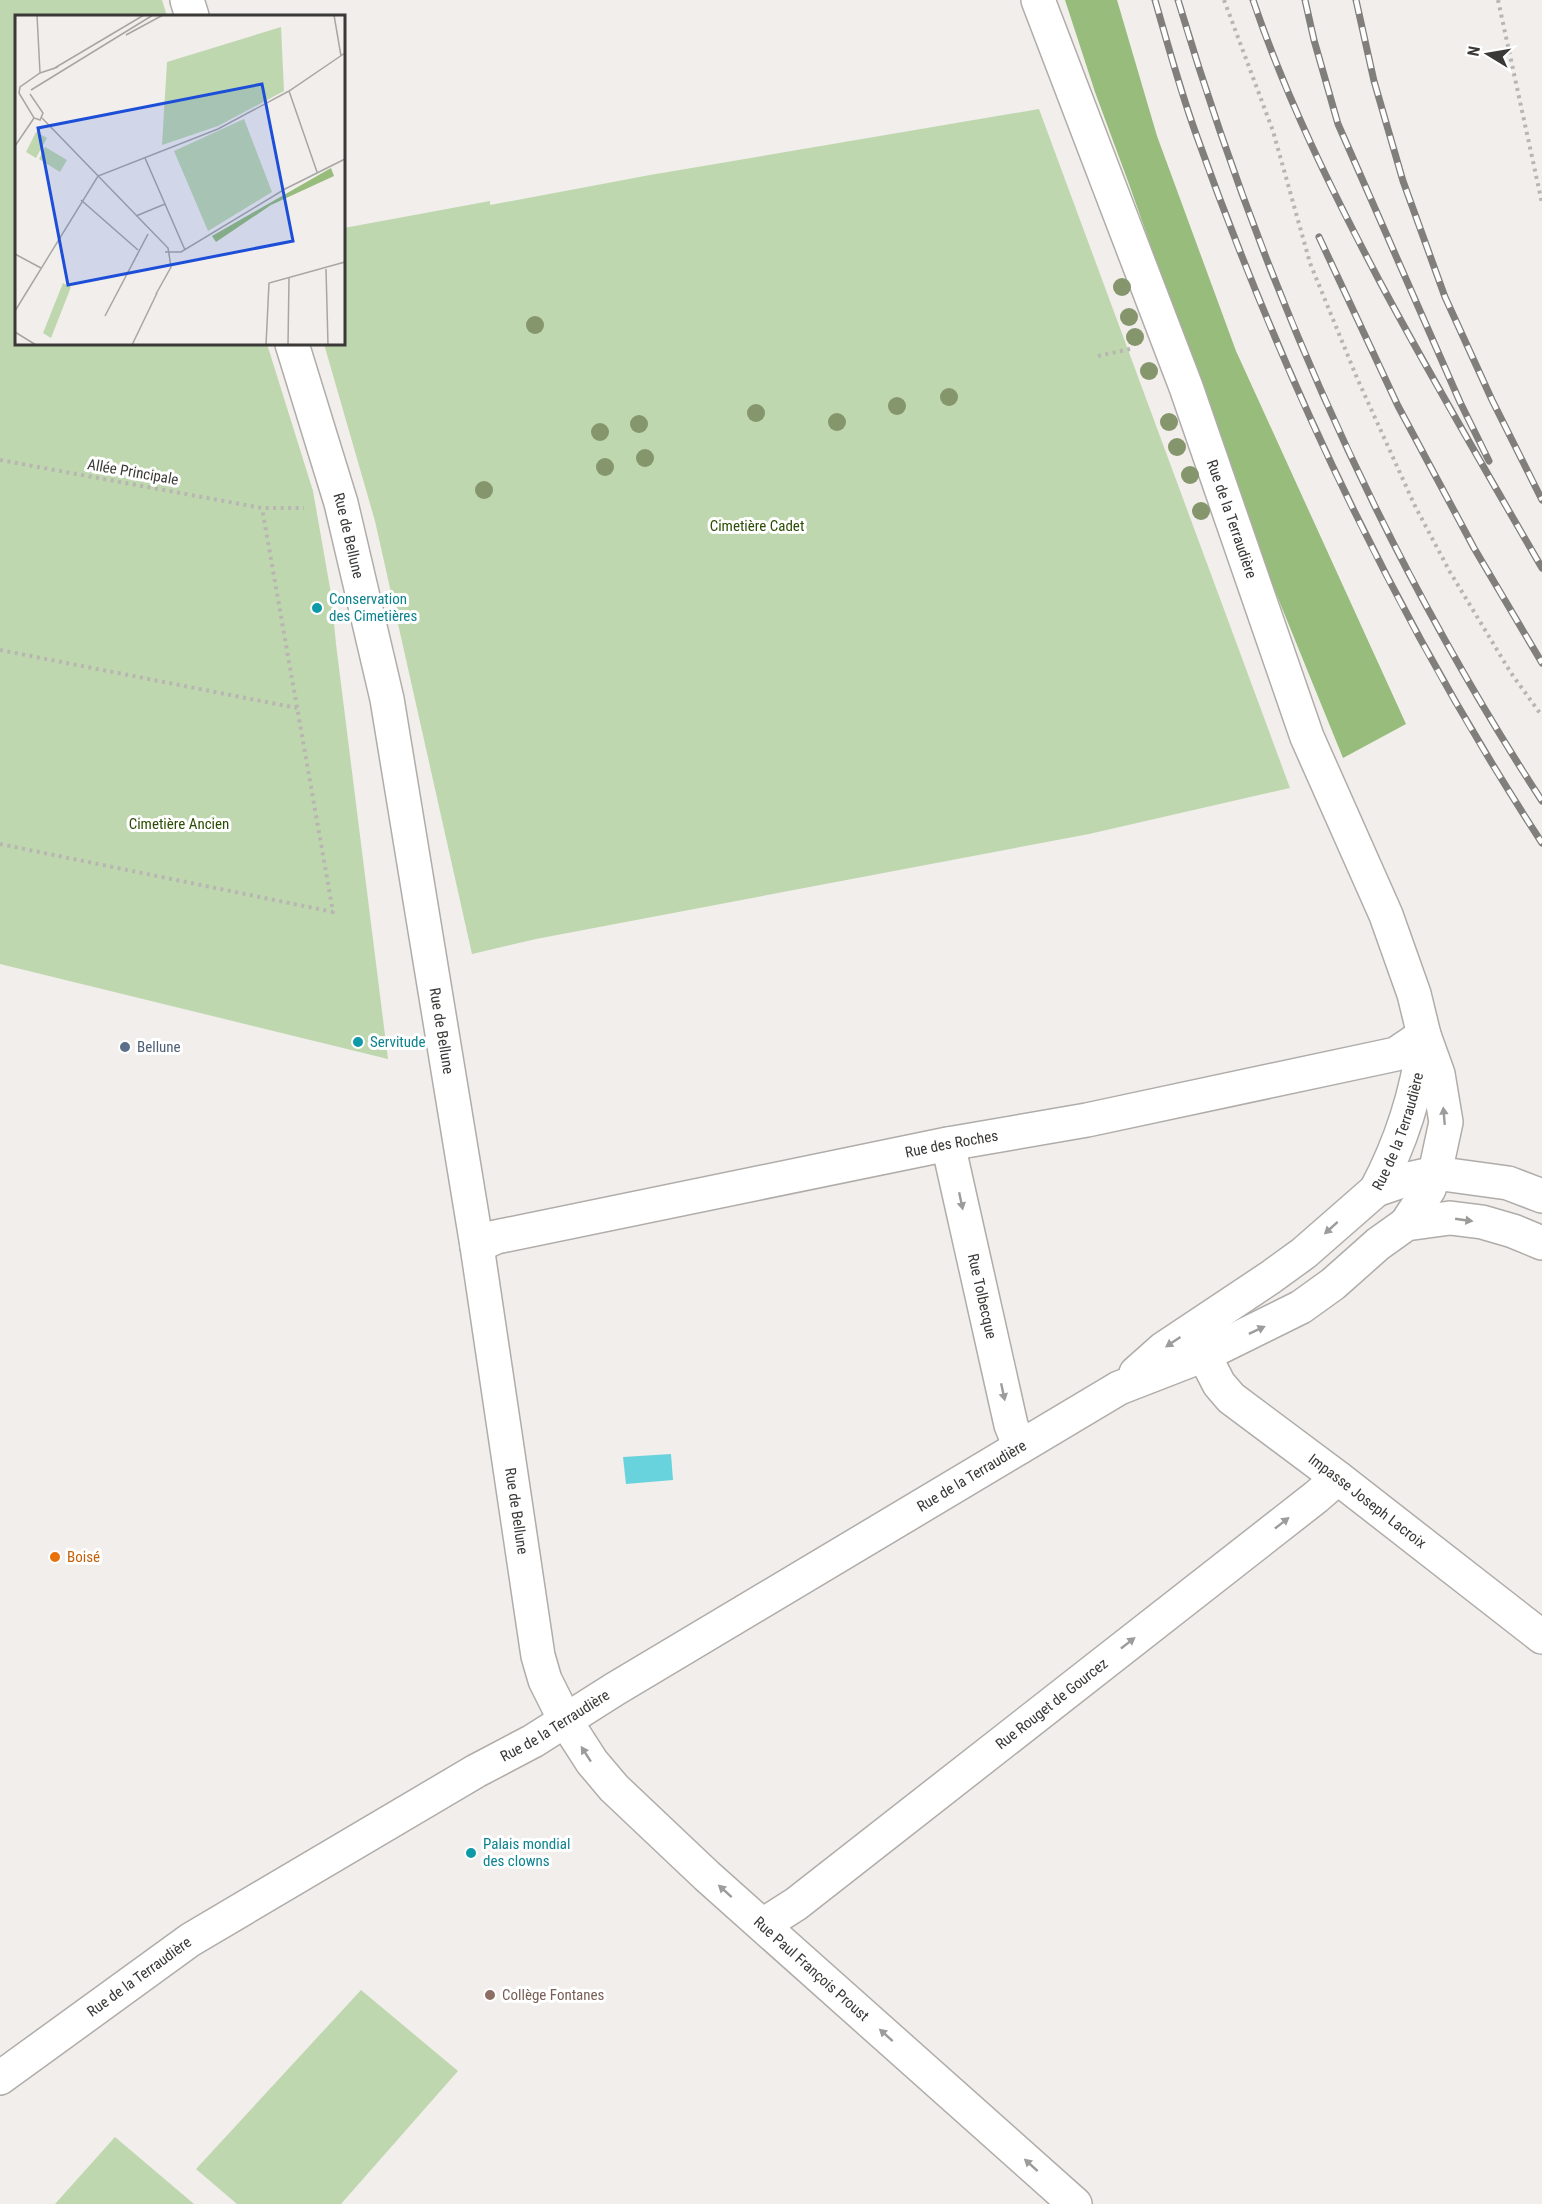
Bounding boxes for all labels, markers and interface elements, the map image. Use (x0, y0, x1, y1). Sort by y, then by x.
inset map (15, 15, 345, 345)
north arrow (1458, 24, 1518, 84)
text: N (1464, 45, 1484, 58)
street label: Allée Principale (86, 455, 180, 489)
street label: Rue de la Terraudière (1203, 457, 1260, 581)
street label: Rue de Bellune (329, 491, 367, 580)
park label: Cimetière Cadet (710, 517, 804, 535)
place label: Conservation des Cimetières (329, 590, 417, 625)
marker: Conservation des Cimetières (310, 601, 324, 615)
park label: Cimetière Ancien (129, 815, 229, 833)
street label: Rue de Bellune (426, 986, 458, 1075)
place label: Servitude (370, 1033, 426, 1051)
marker: Servitude (351, 1035, 365, 1049)
place label: Bellune (137, 1038, 181, 1056)
marker: Bellune (118, 1040, 132, 1054)
street label: Rue de la Terraudière (1368, 1071, 1427, 1193)
one-way arrow (1439, 1106, 1449, 1125)
street label: Rue des Roches (904, 1127, 999, 1162)
one-way arrow (957, 1192, 966, 1211)
one-way arrow (1455, 1215, 1474, 1224)
one-way arrow (1324, 1221, 1339, 1234)
street label: Rue Tolbecque (964, 1252, 1000, 1340)
one-way arrow (1249, 1326, 1266, 1335)
one-way arrow (1166, 1336, 1182, 1348)
one-way arrow (999, 1382, 1008, 1401)
street label: Rue de la Terraudière (914, 1436, 1030, 1516)
street label: Impasse Joseph Lacroix (1305, 1450, 1430, 1553)
street label: Rue de Bellune (501, 1466, 532, 1556)
one-way arrow (1274, 1517, 1290, 1530)
place label: Boisé (67, 1548, 100, 1566)
marker: Boisé (48, 1550, 62, 1564)
one-way arrow (1120, 1637, 1136, 1650)
street label: Rue Rouget de Gourcez (992, 1654, 1111, 1753)
street label: Rue de la Terraudière (497, 1686, 613, 1766)
one-way arrow (581, 1746, 592, 1762)
place label: Palais mondial des clowns (483, 1835, 570, 1870)
marker: Palais mondial des clowns (464, 1846, 478, 1860)
one-way arrow (717, 1884, 732, 1898)
street label: Rue Paul François Proust (750, 1913, 873, 2025)
street label: Rue de la Terraudière (84, 1933, 195, 2021)
place label: Collège Fontanes (502, 1986, 605, 2004)
marker: Collège Fontanes (483, 1988, 497, 2002)
one-way arrow (879, 2029, 894, 2042)
one-way arrow (1024, 2159, 1039, 2172)

